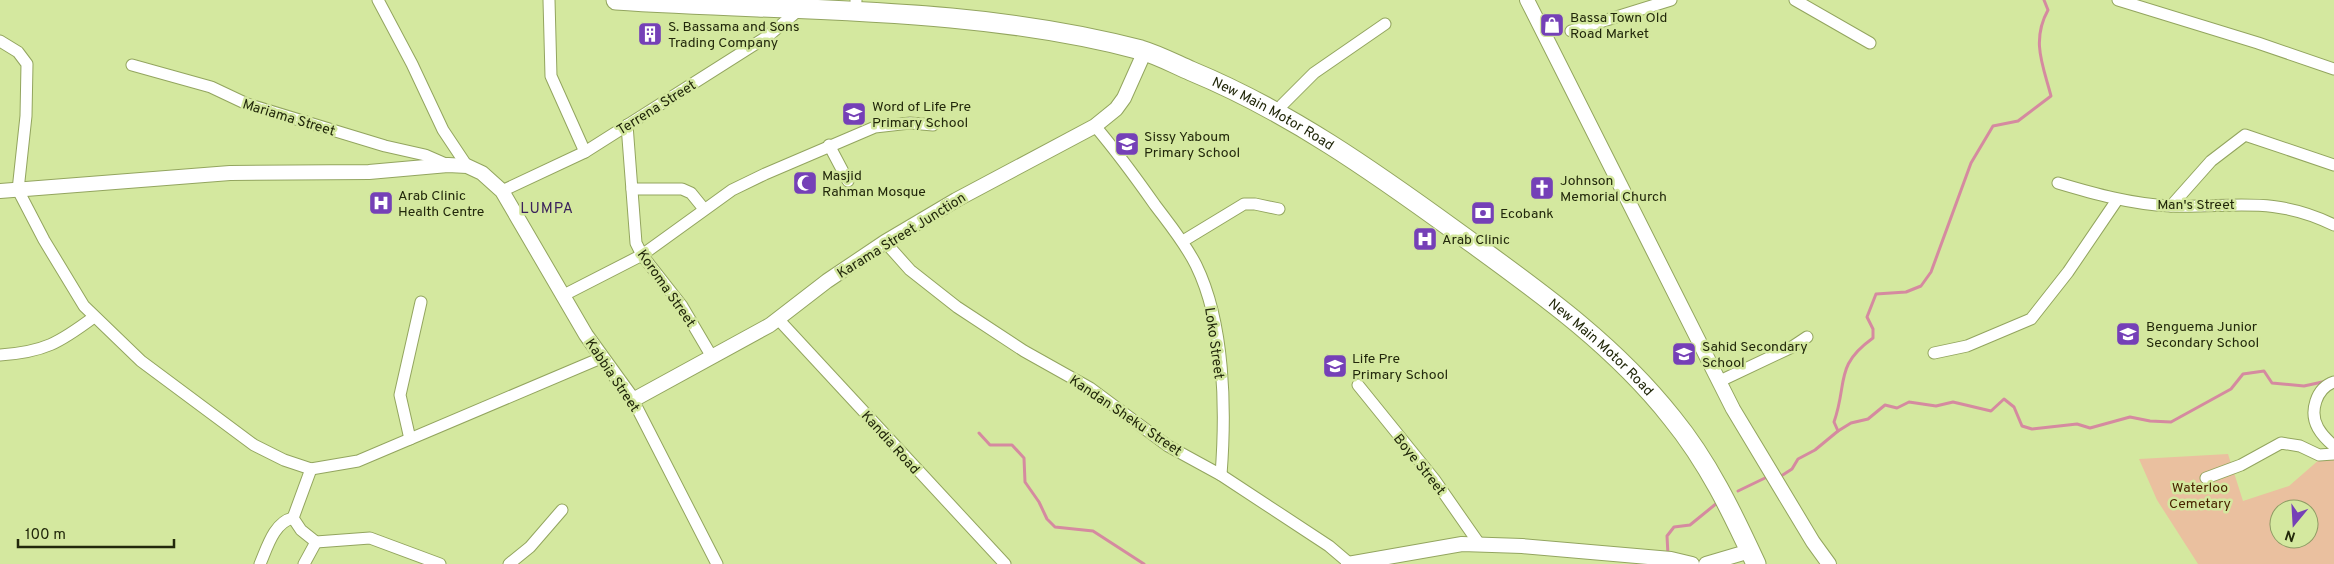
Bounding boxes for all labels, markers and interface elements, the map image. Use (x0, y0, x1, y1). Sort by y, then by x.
place label: Bassa Town Old Road Market (1570, 10, 1667, 43)
shop icon: Bassa Town Old Road Market (1539, 12, 1565, 38)
place label: S. Bassama and Sons Trading Company (668, 19, 799, 52)
building icon: S. Bassama and Sons Trading Company (637, 21, 663, 47)
street label: New Main Motor Road (1209, 74, 1337, 155)
street label: Terrena Street (614, 77, 699, 139)
street label: Mariama Street (240, 96, 337, 141)
place label: Word of Life Pre Primary School (872, 99, 971, 132)
school or university icon: Word of Life Pre Primary School (841, 101, 867, 127)
place label: Sissy Yaboum Primary School (1144, 129, 1240, 162)
school or university icon: Sissy Yaboum Primary School (1114, 131, 1140, 157)
place label: Masjid Rahman Mosque (822, 168, 926, 201)
mosque icon: Masjid Rahman Mosque (792, 170, 818, 196)
place label: Johnson Memorial Church (1560, 173, 1667, 206)
church icon: Johnson Memorial Church (1529, 175, 1555, 201)
place label: Arab Clinic Health Centre (398, 188, 484, 221)
hospital icon: Arab Clinic Health Centre (368, 190, 394, 216)
street label: Karama Street Junction (834, 190, 969, 283)
street label: Man's Street (2157, 197, 2235, 214)
district label: LUMPA (520, 200, 574, 219)
bank icon: Ecobank (1470, 200, 1496, 226)
place label: Ecobank (1500, 206, 1554, 223)
hospital icon: Arab Clinic (1412, 226, 1438, 252)
place label: Arab Clinic (1442, 232, 1510, 249)
street label: Koroma Street (633, 247, 699, 331)
street label: New Main Motor Road (1544, 296, 1656, 400)
street label: Loko Street (1200, 306, 1227, 380)
place label: Benguema Junior Secondary School (2146, 319, 2259, 352)
school or university icon: Benguema Junior Secondary School (2115, 321, 2141, 347)
street label: Kabbia Street (581, 336, 643, 416)
place label: Sahid Secondary School (1702, 339, 1808, 372)
school or university icon: Sahid Secondary School (1671, 341, 1697, 367)
place label: Life Pre Primary School (1352, 351, 1448, 384)
school or university icon: Life Pre Primary School (1322, 353, 1348, 379)
street label: Kandan Sheku Street (1066, 372, 1185, 460)
street label: Kandia Road (857, 408, 923, 478)
street label: Boye Street (1389, 431, 1449, 499)
park label: Waterloo Cemetary (2169, 480, 2231, 513)
north arrow (2269, 499, 2319, 549)
scale bar (18, 516, 174, 548)
text: N (2283, 525, 2298, 545)
text: 100 m (25, 526, 66, 545)

